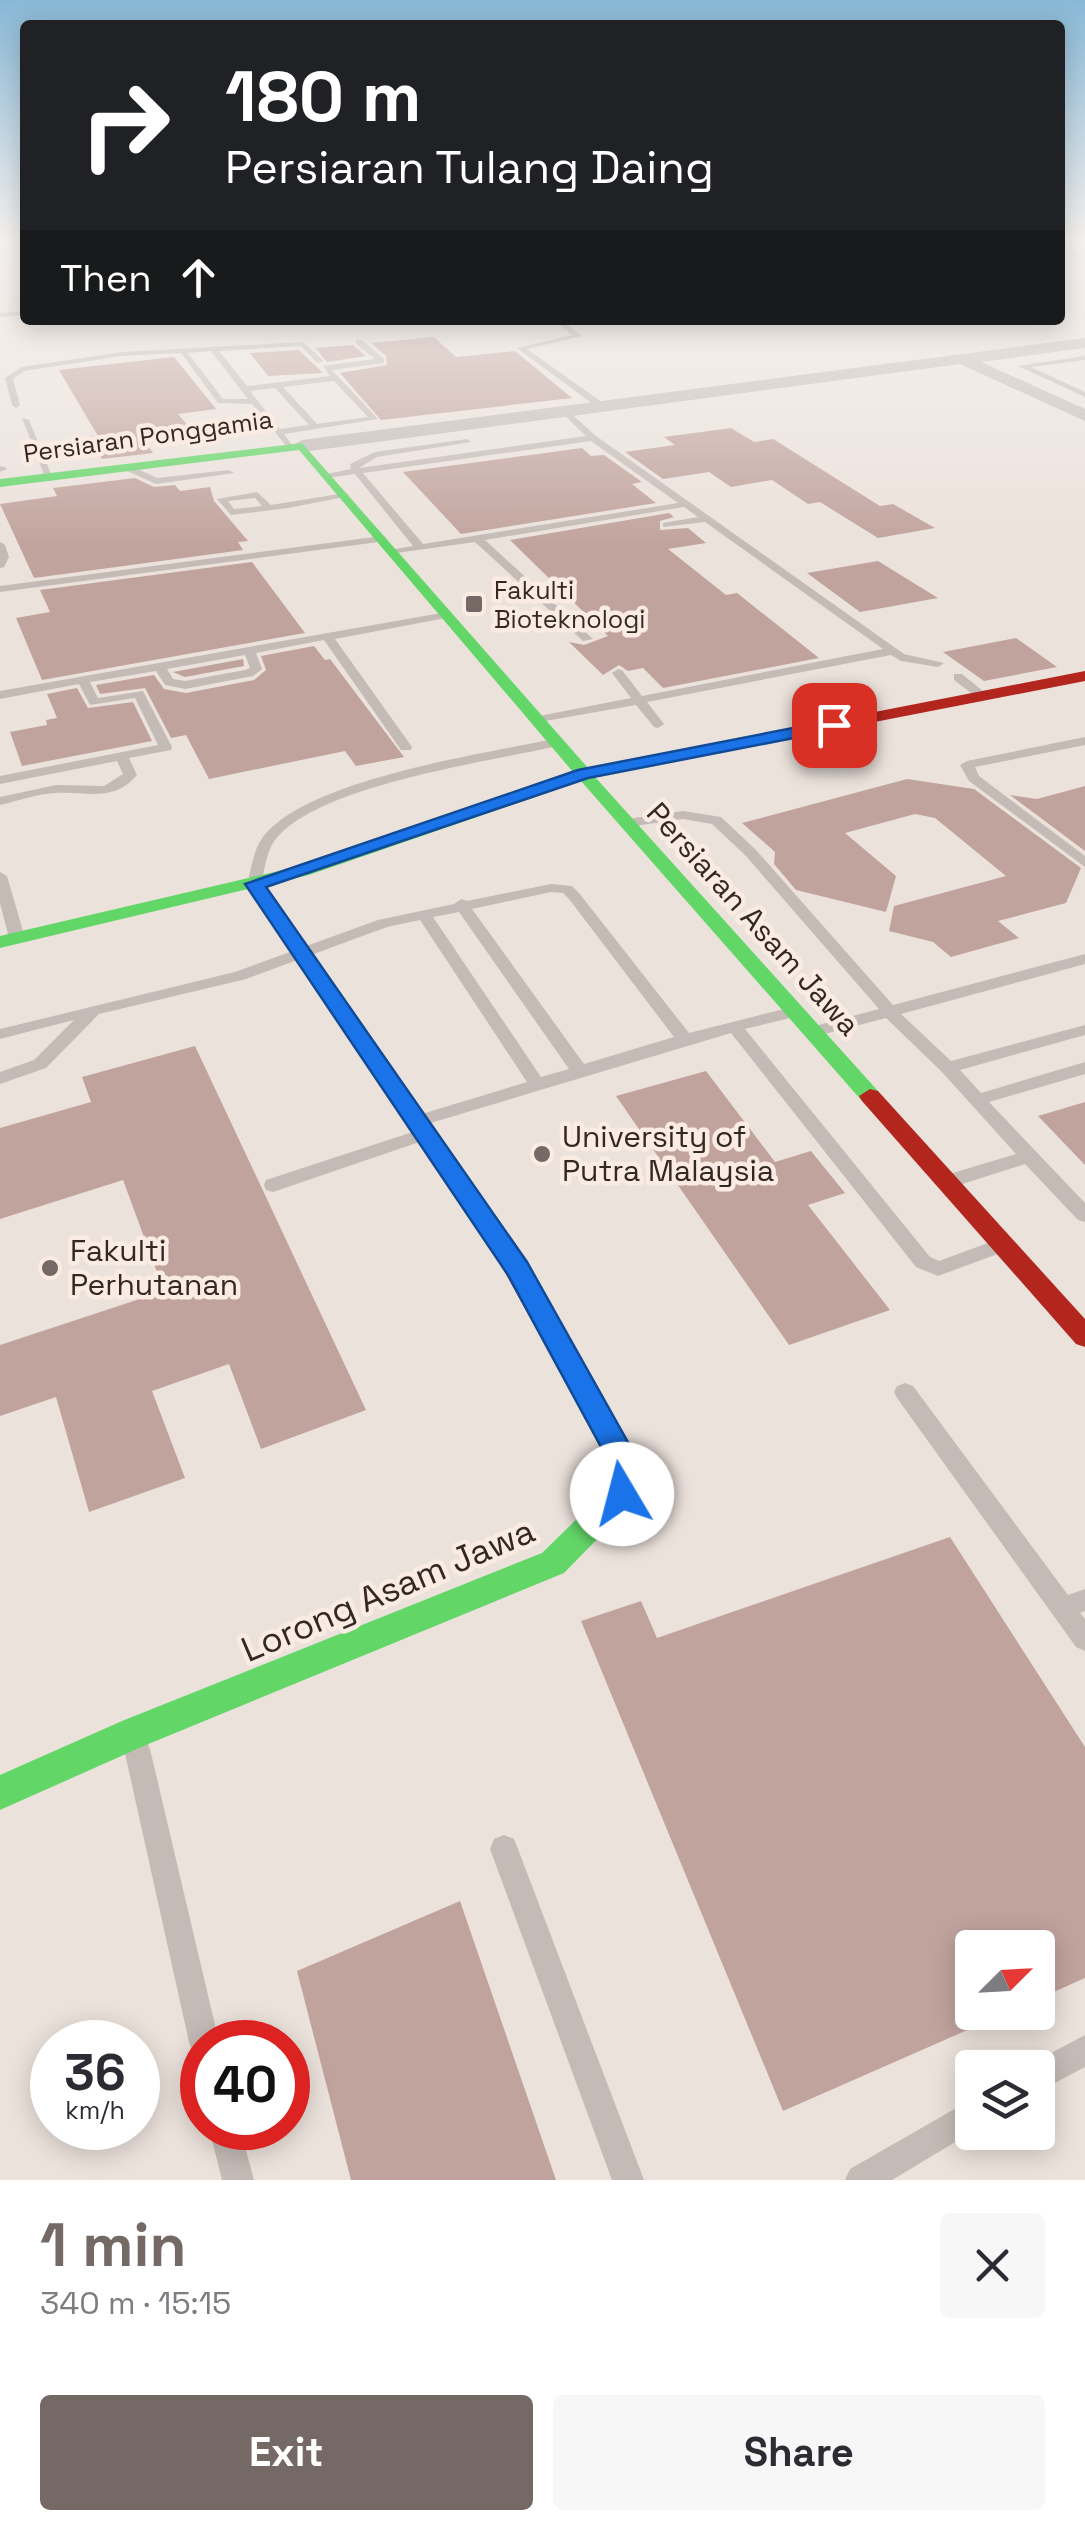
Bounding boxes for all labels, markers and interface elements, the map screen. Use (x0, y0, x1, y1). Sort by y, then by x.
text: 180 m (225, 52, 422, 141)
icon: right (60, 60, 190, 190)
text: Persiaran Tulang Daing (225, 139, 714, 196)
icon: ahead (171, 250, 226, 305)
text: Then (60, 254, 151, 302)
street label: Persiaran Ponggamia (21, 403, 275, 469)
place label: Fakulti Bioteknologi (494, 574, 645, 635)
marker: Fakulti Bioteknologi (463, 593, 485, 615)
pin (792, 683, 877, 768)
icon: arrive (807, 698, 862, 753)
street label: Persiaran Asam Jawa (638, 794, 869, 1044)
place label: University of Putra Malaysia (562, 1117, 774, 1190)
marker: University of Putra Malaysia (531, 1143, 553, 1165)
place label: Fakulti Perhutanan (70, 1231, 238, 1304)
marker: Fakulti Perhutanan (39, 1257, 61, 1279)
position arrow (570, 1442, 674, 1546)
street label: Lorong Asam Jawa (235, 1508, 541, 1672)
north arrow (955, 1930, 1055, 2030)
map controls (955, 1930, 1055, 2150)
speed limit sign: 40 (180, 2020, 310, 2150)
text: 36 (64, 2041, 126, 2105)
button: layers (955, 2050, 1055, 2150)
text: km/h (65, 2094, 125, 2126)
text: 1 min (40, 2207, 187, 2284)
button: close (940, 2213, 1045, 2318)
text: 340 m · 15:15 (40, 2283, 231, 2323)
button: Exit (40, 2395, 533, 2510)
button: Share (553, 2395, 1045, 2510)

